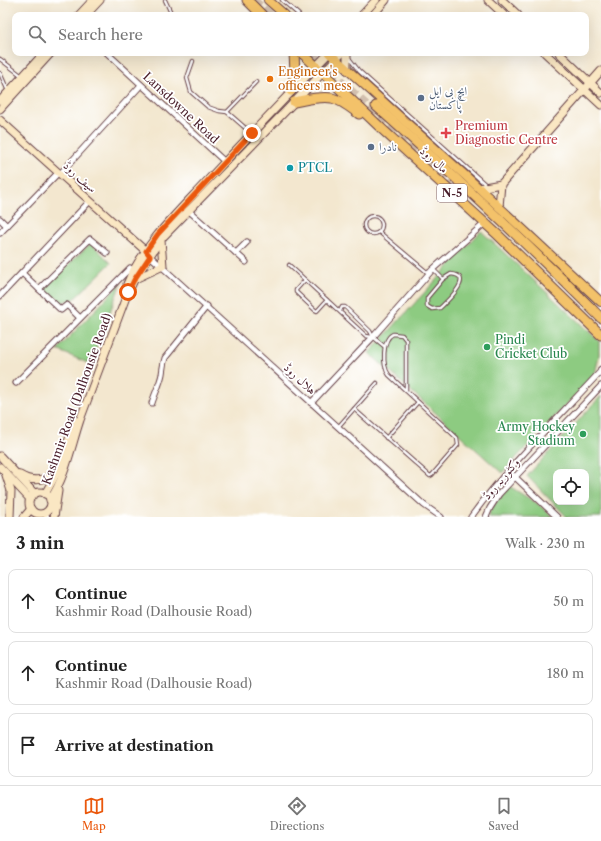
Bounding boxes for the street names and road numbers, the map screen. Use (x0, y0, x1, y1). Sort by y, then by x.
street label: Lansdowne Road (140, 69, 223, 147)
street label: مال روڈ (416, 143, 452, 177)
street label: سیف روڈ (60, 158, 100, 196)
road number: N-5 (437, 184, 467, 202)
street label: Kashmir Road (Dalhousie Road) (38, 311, 115, 487)
street label: ہلال روڈ (280, 360, 320, 398)
street label: وکٹوریہ روڈ (479, 455, 523, 503)

